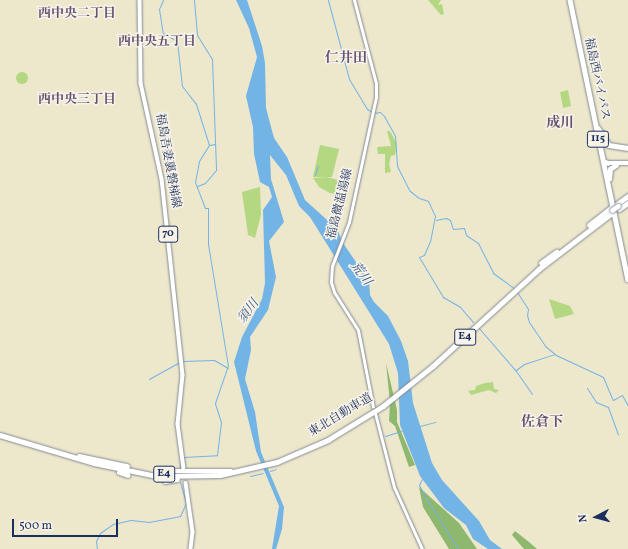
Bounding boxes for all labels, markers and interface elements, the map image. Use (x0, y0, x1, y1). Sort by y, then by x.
district label: 西中央二丁目 (38, 6, 116, 22)
district label: 西中央五丁目 (118, 34, 196, 50)
street label: 福島西バイパス (580, 36, 612, 122)
district label: 仁井田 (325, 51, 367, 67)
district label: 西中央三丁目 (38, 92, 116, 108)
street label: 福島吾妻裏磐梯線 (152, 112, 182, 210)
district label: 成川 (546, 116, 574, 132)
road number: 115 (586, 130, 610, 148)
street label: 福島微温湯線 (325, 167, 357, 241)
road number: 70 (158, 225, 178, 243)
water label: 荒川 (346, 259, 374, 289)
water label: 須川 (235, 297, 263, 327)
road number: E4 (454, 328, 476, 346)
street label: 東北自動車道 (306, 391, 376, 441)
district label: 佐倉下 (521, 415, 563, 431)
road number: E4 (153, 465, 175, 483)
north arrow (576, 497, 616, 537)
scale bar (14, 511, 120, 537)
text: N (576, 514, 591, 523)
text: 500 m (19, 518, 52, 534)

